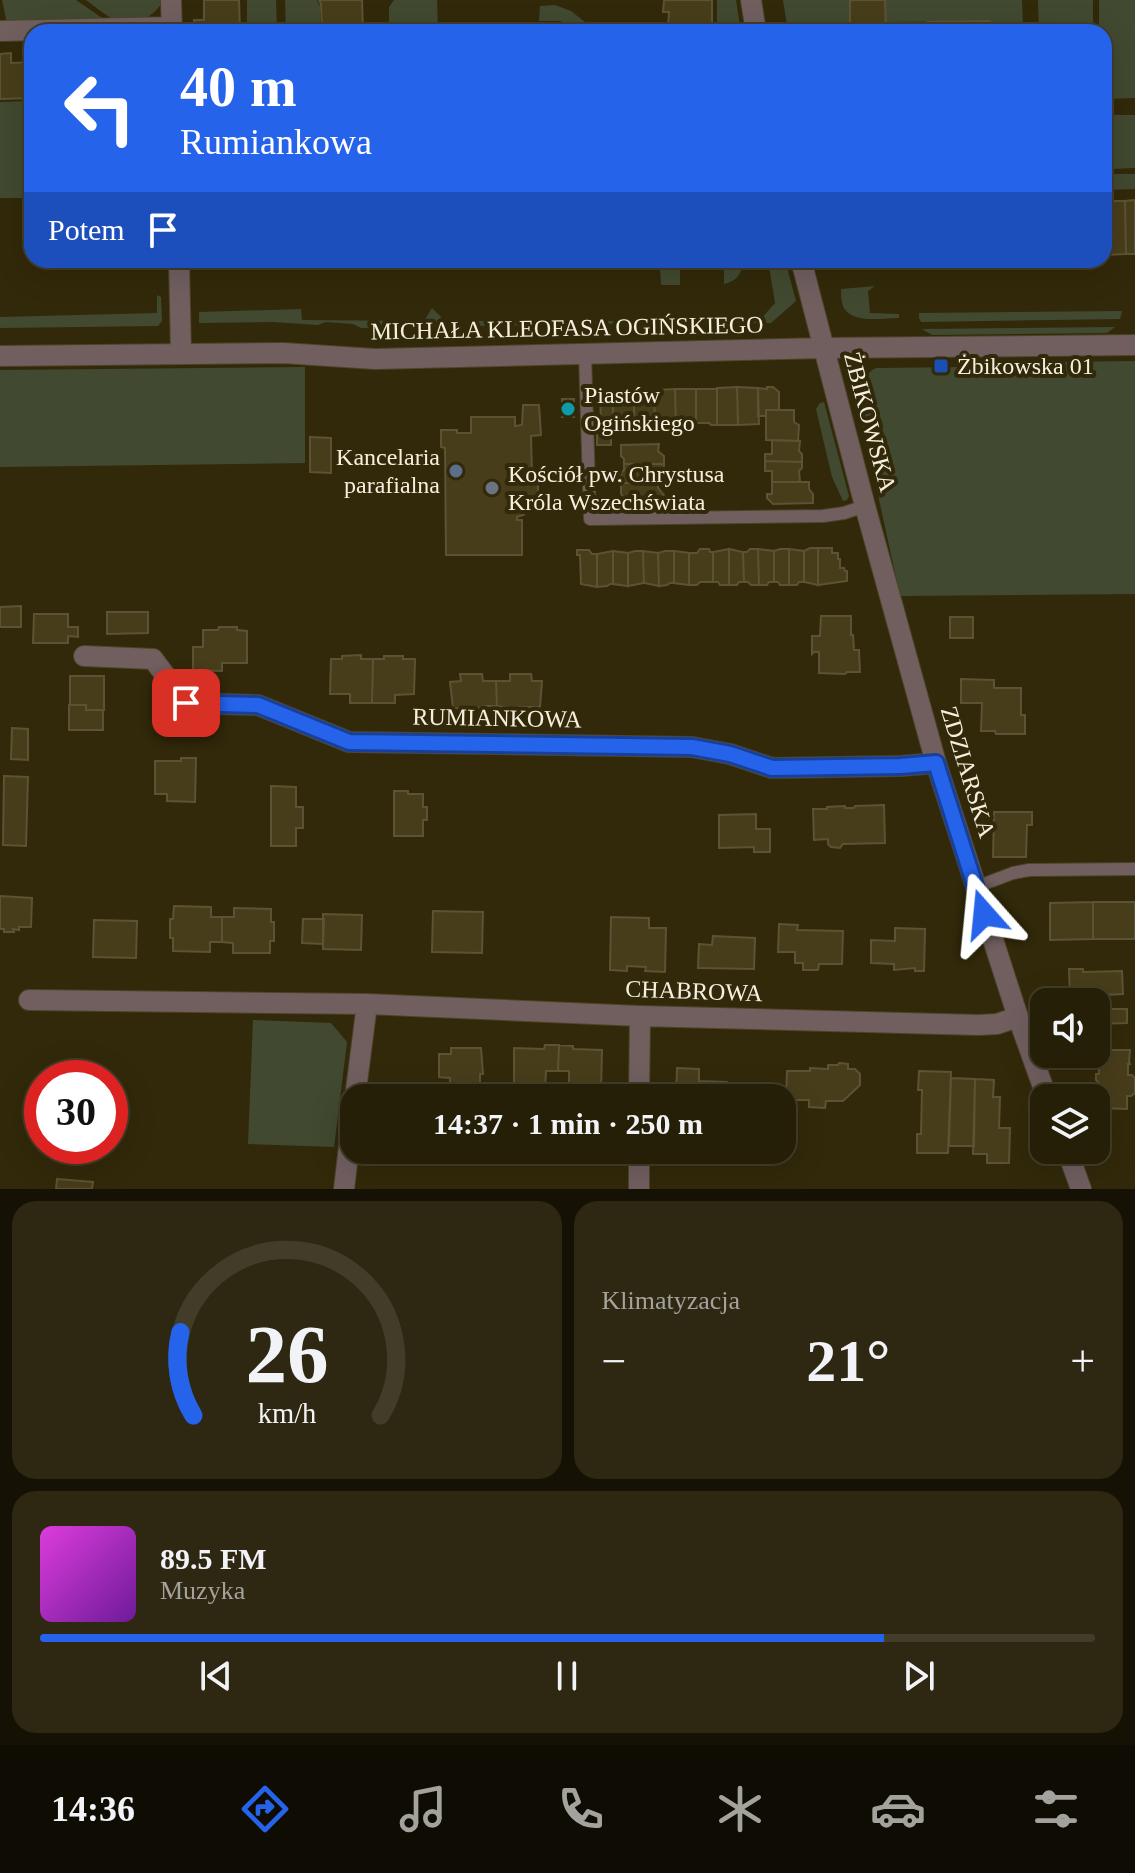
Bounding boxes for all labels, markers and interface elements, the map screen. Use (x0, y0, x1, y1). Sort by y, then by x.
icon: left (48, 56, 152, 160)
text: 40 m (180, 56, 297, 118)
text: Rumiankowa (180, 122, 372, 162)
icon: arrive (141, 208, 185, 252)
text: Potem (48, 213, 125, 246)
street label: MICHAŁA KLEOFASA OGIŃSKIEGO (370, 312, 764, 344)
street label: ŻBIKOWSKA (839, 349, 901, 496)
place label: Żbikowska 01 (957, 353, 1094, 379)
marker: Żbikowska 01 (932, 357, 950, 375)
place label: Piastów Ogińskiego (584, 382, 695, 436)
marker: Piastów Ogińskiego (559, 400, 577, 418)
place label: Kancelaria parafialna (336, 444, 440, 498)
place label: Kościół pw. Chrystusa Króla Wszechświata (508, 461, 725, 515)
marker: Kancelaria parafialna (447, 462, 465, 480)
marker: Kościół pw. Chrystusa Króla Wszechświata (483, 479, 501, 497)
pin (152, 669, 220, 737)
icon: arrive (164, 681, 208, 725)
street label: ZDZIARSKA (936, 703, 1001, 841)
street label: RUMIANKOWA (412, 704, 583, 732)
position arrow (942, 872, 1026, 956)
street label: CHABROWA (625, 976, 764, 1006)
map controls (1030, 988, 1110, 1164)
button: sound (1030, 988, 1110, 1068)
speed limit sign: 30 (24, 1060, 128, 1164)
button: layers (1030, 1084, 1110, 1164)
text: 14:37 · 1 min · 250 m (433, 1107, 703, 1140)
text: Klimatyzacja (602, 1286, 740, 1315)
text: 26 (245, 1308, 328, 1400)
text: 21° (806, 1328, 890, 1394)
text: − (602, 1337, 626, 1386)
text: + (1070, 1337, 1095, 1386)
text: km/h (257, 1398, 316, 1429)
text: 89.5 FM (160, 1542, 267, 1575)
text: Muzyka (160, 1576, 245, 1605)
icon: previous (194, 1654, 238, 1698)
icon: pause (545, 1654, 589, 1698)
icon: next (897, 1654, 941, 1698)
icon: directions (237, 1781, 293, 1837)
icon: music (395, 1781, 451, 1837)
icon: phone (553, 1781, 609, 1837)
icon: climate (712, 1781, 768, 1837)
icon: car (870, 1781, 926, 1837)
icon: filters (1028, 1781, 1084, 1837)
text: 14:36 (51, 1789, 135, 1829)

